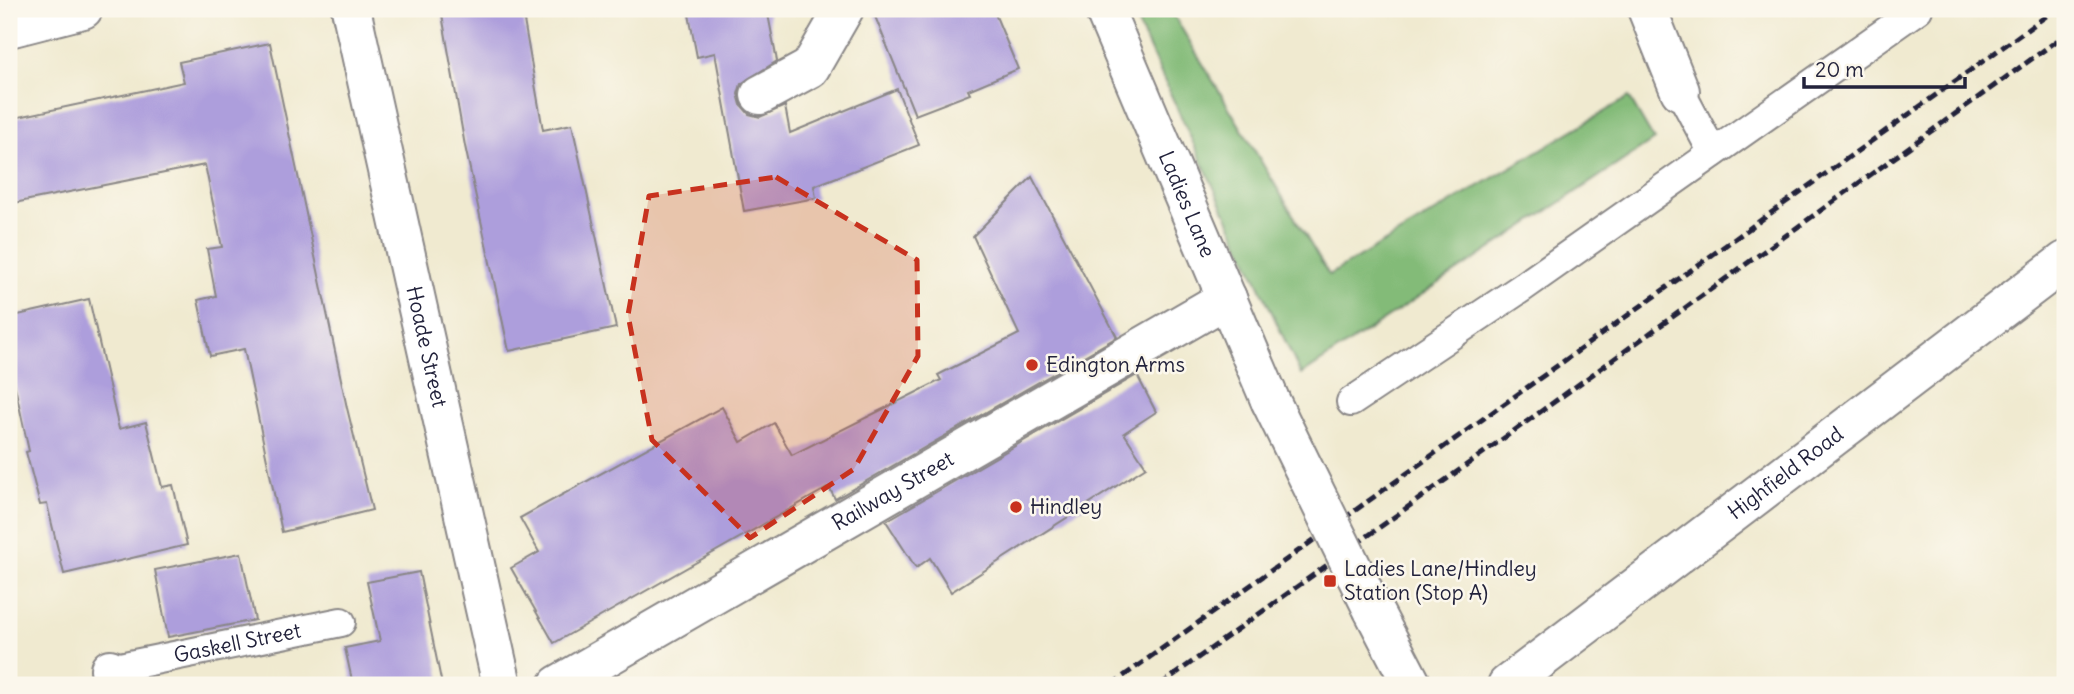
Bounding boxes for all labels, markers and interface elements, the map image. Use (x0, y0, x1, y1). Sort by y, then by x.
scale bar (1804, 46, 1966, 90)
text: 20 m (1815, 56, 1864, 83)
street label: Ladies Lane (1153, 147, 1222, 261)
street label: Hoade Street (400, 283, 454, 410)
place label: Edington Arms (1046, 351, 1185, 378)
marker: Edington Arms (1024, 357, 1040, 373)
street label: Highfield Road (1722, 420, 1848, 525)
street label: Railway Street (827, 445, 958, 537)
place label: Hindley (1030, 493, 1102, 520)
marker: Hindley (1008, 499, 1024, 515)
place label: Ladies Lane/Hindley Station (Stop A) (1344, 555, 1537, 606)
marker: Ladies Lane/Hindley Station (Stop A) (1322, 573, 1338, 589)
street label: Gaskell Street (171, 616, 303, 669)

